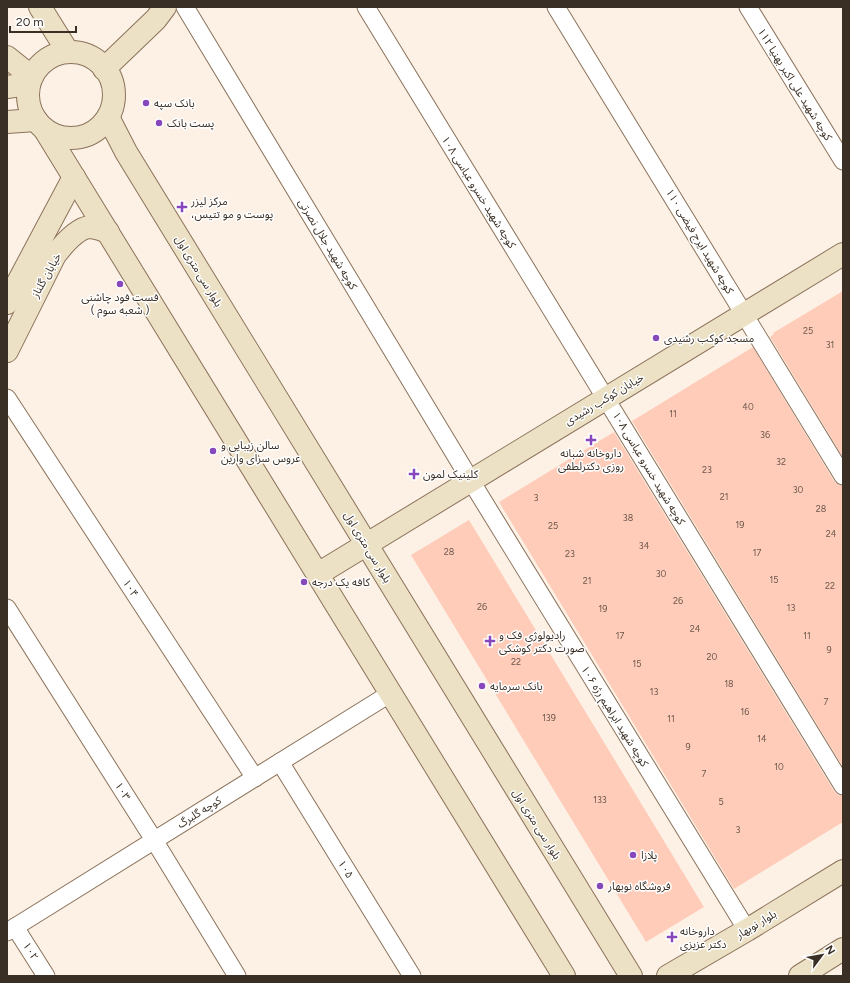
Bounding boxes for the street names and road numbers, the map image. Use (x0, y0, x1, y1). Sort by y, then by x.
street label: کوچه شهید علی اکبر بهنیا ۱۱۲ (754, 26, 835, 144)
street label: کوچه شهید خسرو عباسی ۱۰۸ (438, 134, 519, 252)
street label: کوچه شهید ایرج فیضی ۱۱۰ (662, 186, 736, 297)
street label: کوچه شهید جلال نصرتی (294, 197, 360, 293)
street label: بلوار سی متری اول (172, 233, 225, 309)
street label: خیابان گلناز (28, 250, 64, 301)
street label: خیابان کوکب رشیدی (562, 370, 647, 428)
street label: کوچه شهید خسرو عباسی ۱۰۸ (609, 409, 688, 528)
street label: بلوار سی متری اول (341, 509, 394, 585)
street label: ۱۰۴ (120, 577, 141, 600)
street label: کوچه شهید ابراهیم رژه ۱۰۶ (577, 663, 651, 771)
street label: ۱۰۳ (112, 780, 133, 803)
street label: بلوار سی متری اول (510, 787, 564, 862)
street label: کوچه گلبرگ (175, 794, 225, 832)
street label: ۱۰۵ (335, 858, 356, 881)
street label: بلوار نوبهار (733, 907, 779, 942)
street label: ۱۰۲ (20, 940, 41, 963)

